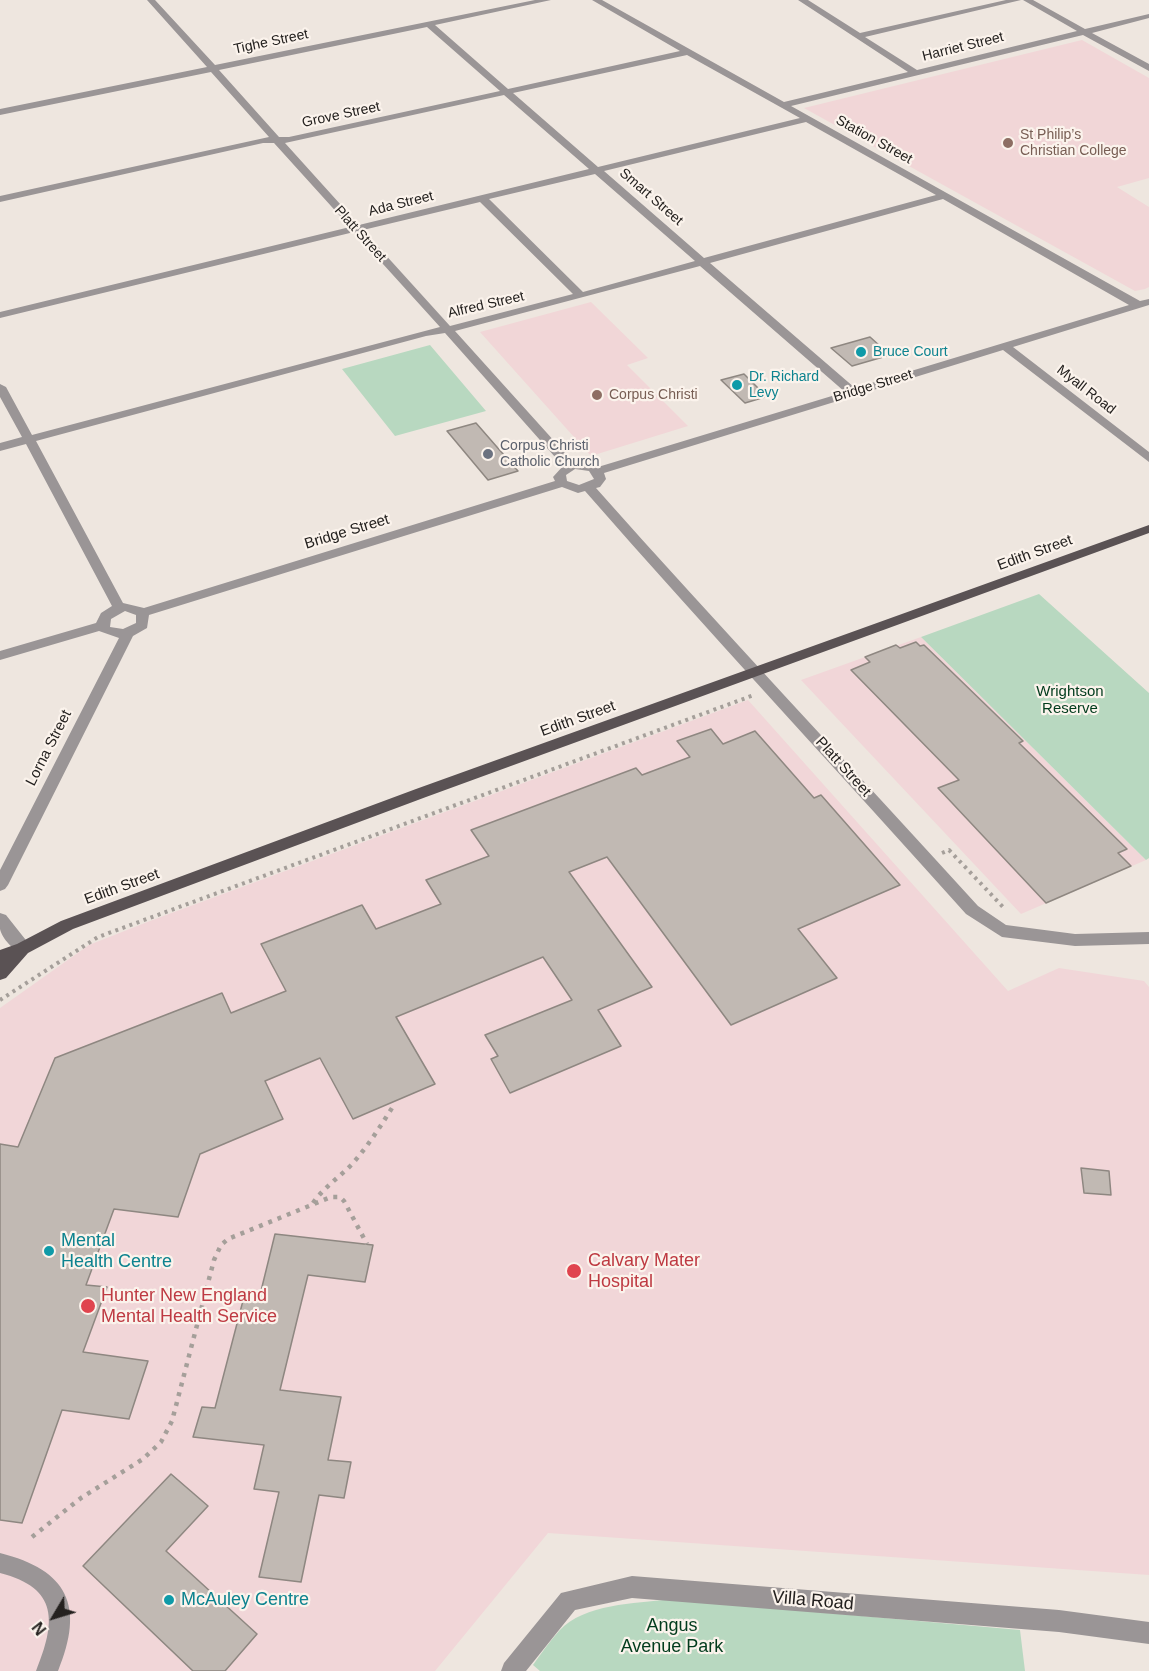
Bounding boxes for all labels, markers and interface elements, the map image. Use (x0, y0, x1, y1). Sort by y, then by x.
street label: Tighe Street (232, 26, 310, 58)
street label: Harriet Street (921, 29, 1005, 65)
street label: Grove Street (300, 99, 382, 131)
street label: Station Street (833, 112, 915, 168)
place label: St Philip’s Christian College (1020, 127, 1127, 160)
marker: St Philip’s Christian College (1001, 136, 1015, 150)
street label: Smart Street (616, 165, 686, 229)
street label: Ada Street (367, 188, 435, 220)
street label: Platt Street (331, 203, 389, 265)
street label: Alfred Street (446, 288, 526, 322)
place label: Bruce Court (873, 344, 948, 360)
marker: Bruce Court (854, 345, 868, 359)
street label: Myall Road (1053, 362, 1119, 418)
street label: Bridge Street (831, 366, 915, 406)
place label: Dr. Richard Levy (749, 369, 819, 402)
marker: Dr. Richard Levy (730, 378, 744, 392)
place label: Corpus Christi (609, 387, 698, 403)
marker: Corpus Christi (590, 388, 604, 402)
place label: Corpus Christi Catholic Church (500, 438, 600, 470)
marker: Corpus Christi Catholic Church (481, 447, 495, 461)
street label: Bridge Street (303, 511, 391, 553)
street label: Edith Street (995, 531, 1075, 575)
park label: Wrightson Reserve (1036, 683, 1104, 718)
street label: Edith Street (538, 697, 618, 741)
street label: Lorna Street (22, 707, 76, 789)
street label: Platt Street (811, 733, 875, 801)
street label: Edith Street (82, 865, 162, 909)
place label: Mental Health Centre (61, 1230, 172, 1272)
marker: Mental Health Centre (42, 1244, 56, 1258)
place label: Calvary Mater Hospital (588, 1250, 700, 1292)
marker: Calvary Mater Hospital (565, 1262, 583, 1280)
place label: Hunter New England Mental Health Service (101, 1285, 277, 1328)
marker: Hunter New England Mental Health Service (79, 1297, 97, 1315)
north arrow (24, 1587, 84, 1647)
street label: Villa Road (771, 1587, 855, 1615)
place label: McAuley Centre (181, 1589, 309, 1611)
marker: McAuley Centre (162, 1593, 176, 1607)
park label: Angus Avenue Park (621, 1615, 723, 1658)
text: N (29, 1619, 50, 1638)

